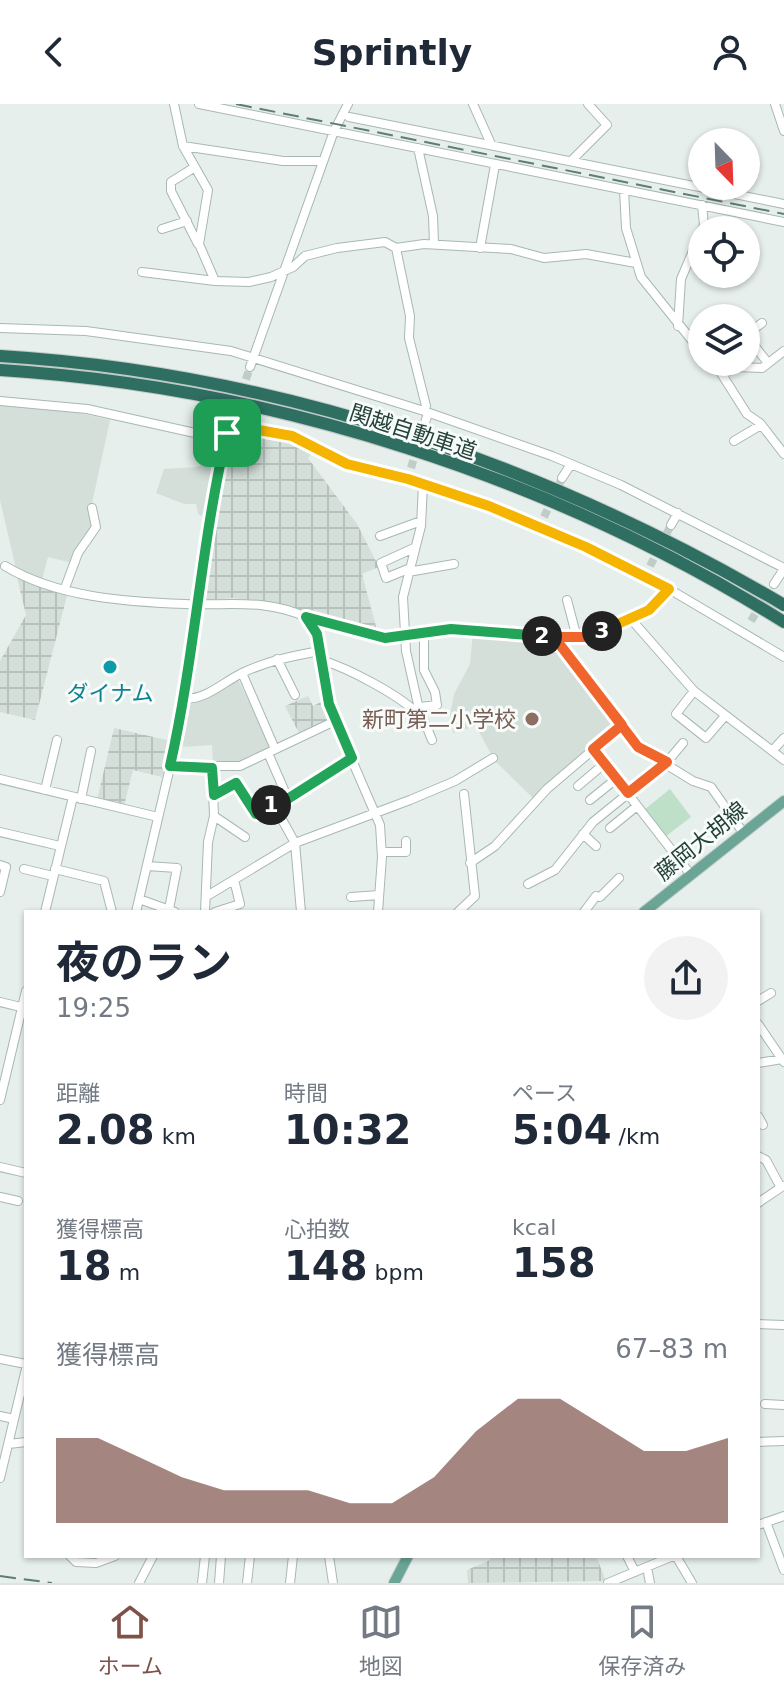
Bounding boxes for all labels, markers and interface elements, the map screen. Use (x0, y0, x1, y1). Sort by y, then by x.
icon: back (32, 30, 76, 74)
icon: person (708, 30, 752, 74)
text: Sprintly (312, 32, 472, 73)
north arrow (688, 128, 760, 200)
map controls (688, 128, 760, 376)
button: locate (688, 216, 760, 288)
button: layers (688, 304, 760, 376)
pin (193, 399, 261, 467)
street label: 関越自動車道 (346, 400, 480, 464)
icon: arrive (205, 411, 249, 455)
pin: 3 (582, 611, 622, 651)
pin: 2 (522, 616, 562, 656)
text: 3 (594, 618, 610, 643)
text: 2 (534, 623, 550, 648)
marker: ダイナム (101, 658, 119, 676)
place label: ダイナム (67, 681, 153, 706)
place label: 新町第二小学校 (362, 707, 516, 732)
marker: 新町第二小学校 (523, 710, 541, 728)
pin: 1 (251, 785, 291, 825)
text: 1 (263, 792, 279, 817)
street label: 藤岡大胡線 (650, 797, 752, 885)
button: share (644, 936, 728, 1020)
text: 夜のラン (56, 937, 232, 988)
text: 19:25 (56, 993, 131, 1023)
text: 距離 (56, 1081, 100, 1106)
text: 時間 (284, 1081, 328, 1106)
text: ペース (512, 1081, 577, 1106)
text: 2.08 (56, 1107, 155, 1153)
text: 10:32 (284, 1107, 411, 1153)
text: 5:04 (512, 1107, 612, 1153)
text: km (155, 1124, 196, 1149)
text: /km (612, 1124, 660, 1149)
text: kcal (512, 1215, 556, 1240)
text: 獲得標高 (56, 1217, 144, 1242)
text: 心拍数 (284, 1217, 350, 1242)
text: 158 (512, 1240, 596, 1286)
text: 18 (56, 1243, 112, 1289)
text: 148 (284, 1243, 368, 1289)
text: m (112, 1260, 140, 1285)
text: bpm (368, 1260, 424, 1285)
text: 67–83 m (615, 1334, 728, 1364)
text: 獲得標高 (56, 1340, 160, 1370)
tab: ホーム (98, 1600, 163, 1680)
tab: 地図 (359, 1600, 403, 1680)
tab: 保存済み (598, 1600, 686, 1680)

